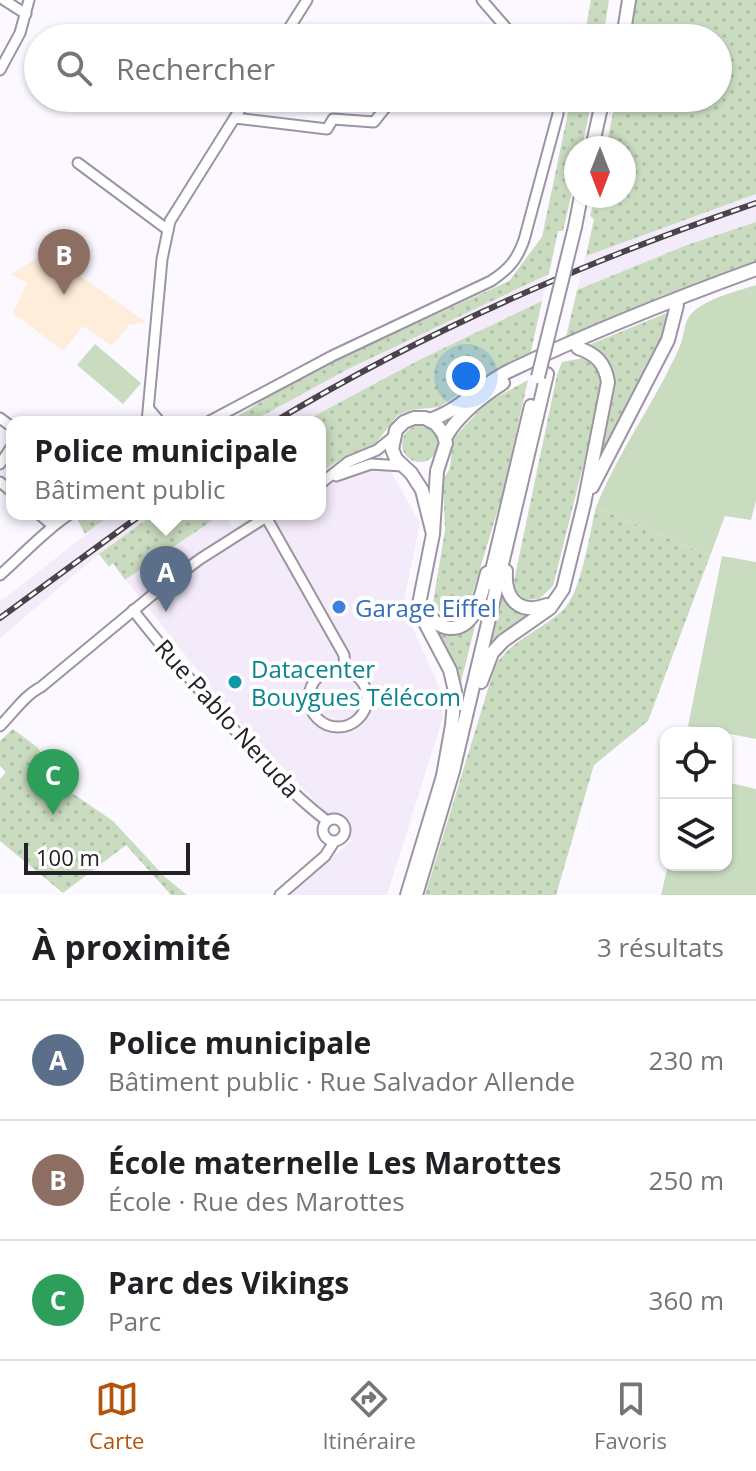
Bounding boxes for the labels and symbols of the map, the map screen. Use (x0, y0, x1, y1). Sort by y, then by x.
north arrow (564, 136, 636, 208)
pin: B (38, 229, 90, 295)
your location (446, 356, 486, 396)
pin: A (140, 546, 192, 612)
place label: Garage Eiffel (355, 591, 497, 624)
marker: Garage Eiffel (330, 598, 348, 616)
street label: Rue Pablo Neruda (148, 632, 308, 804)
place label: Datacenter Bouygues Télécom (251, 652, 461, 713)
marker: Datacenter Bouygues Télécom (226, 673, 244, 691)
pin: C (27, 749, 79, 815)
scale bar (24, 839, 190, 875)

